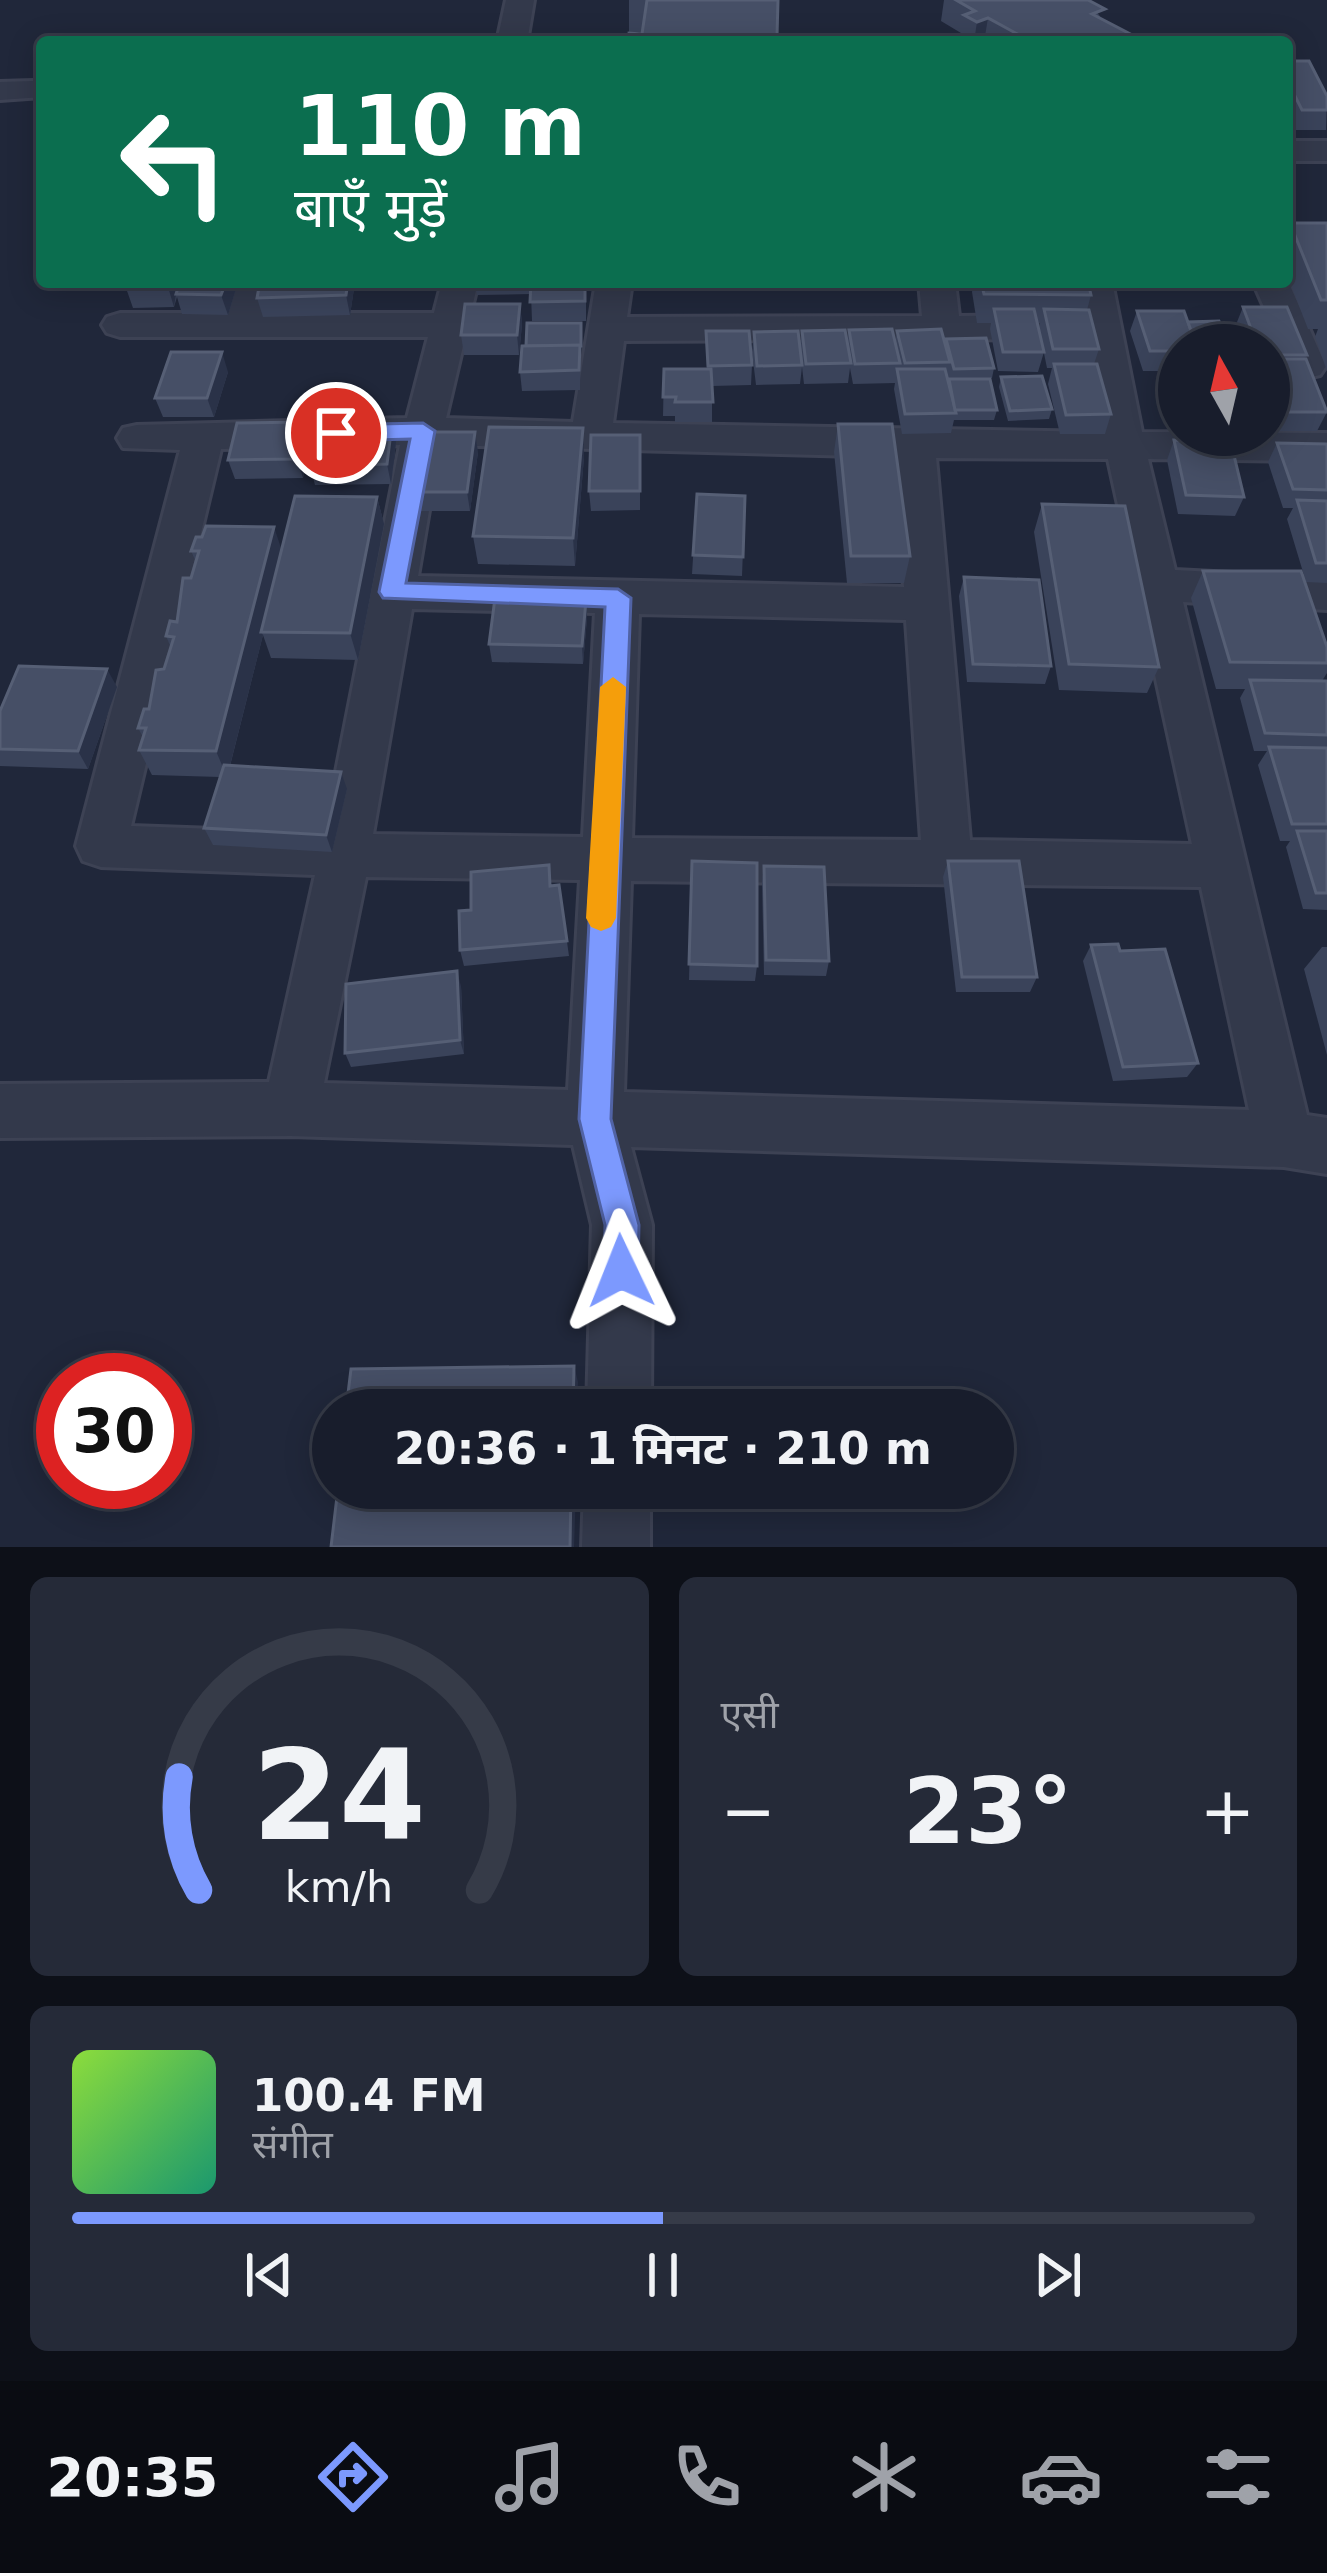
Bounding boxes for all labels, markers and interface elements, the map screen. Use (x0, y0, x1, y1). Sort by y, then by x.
text: 110 m (294, 77, 586, 175)
icon: left (96, 84, 252, 240)
text: बाएँ मुड़ें (294, 177, 447, 240)
north arrow (1158, 324, 1290, 456)
map controls (1158, 324, 1290, 456)
pin (285, 382, 387, 484)
icon: arrive (303, 400, 369, 466)
position arrow (558, 1208, 684, 1334)
speed limit sign: 30 (36, 1353, 192, 1509)
text: 20:36 · 1 मिनट · 210 m (394, 1422, 932, 1475)
text: एसी (721, 1692, 779, 1737)
text: 24 (252, 1723, 426, 1868)
text: 23° (903, 1759, 1073, 1864)
text: − (721, 1773, 776, 1850)
text: + (1200, 1773, 1255, 1850)
text: km/h (285, 1861, 393, 1911)
text: 100.4 FM (252, 2069, 486, 2122)
text: संगीत (252, 2122, 333, 2167)
icon: previous (236, 2242, 302, 2308)
icon: pause (630, 2242, 696, 2308)
icon: next (1025, 2242, 1091, 2308)
icon: directions (311, 2435, 395, 2519)
icon: music (488, 2435, 572, 2519)
icon: phone (665, 2435, 749, 2519)
icon: climate (842, 2435, 926, 2519)
icon: car (1019, 2435, 1103, 2519)
icon: filters (1196, 2435, 1280, 2519)
text: 20:35 (47, 2446, 218, 2509)

